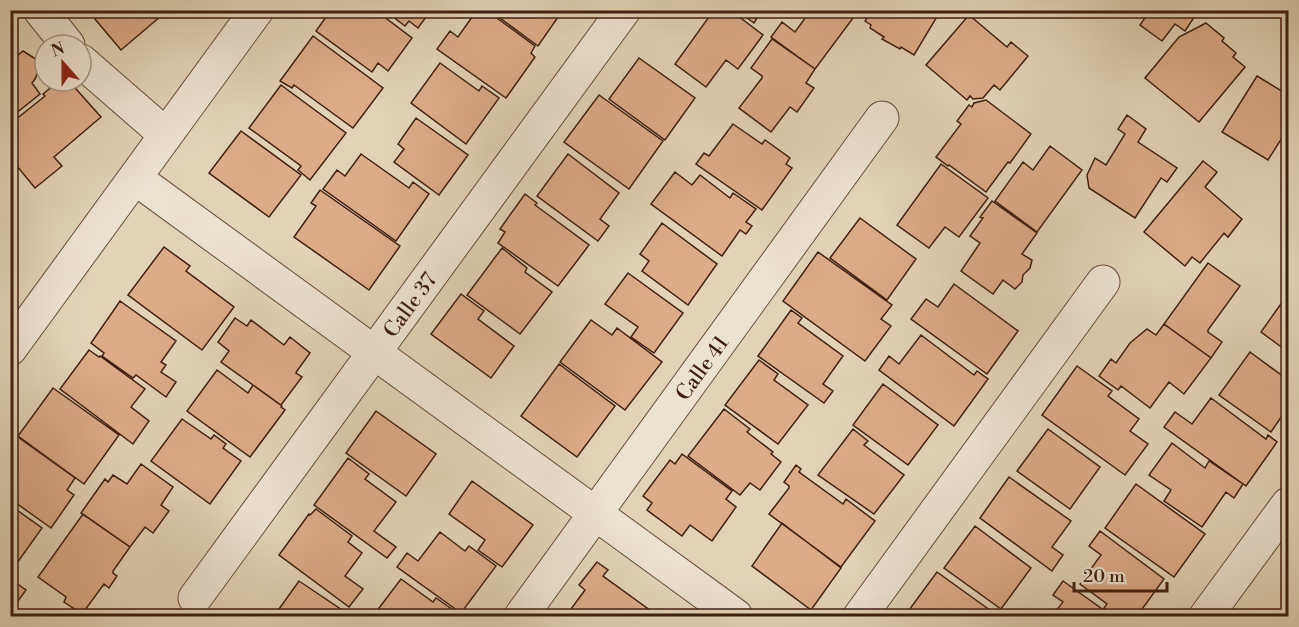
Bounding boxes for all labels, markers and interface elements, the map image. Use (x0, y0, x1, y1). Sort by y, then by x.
north arrow (33, 33, 93, 93)
text: N (48, 38, 68, 62)
street label: Calle 37 (378, 268, 443, 343)
street label: Calle 41 (671, 331, 735, 406)
scale bar (1074, 555, 1167, 593)
text: 20 m (1083, 565, 1125, 588)

